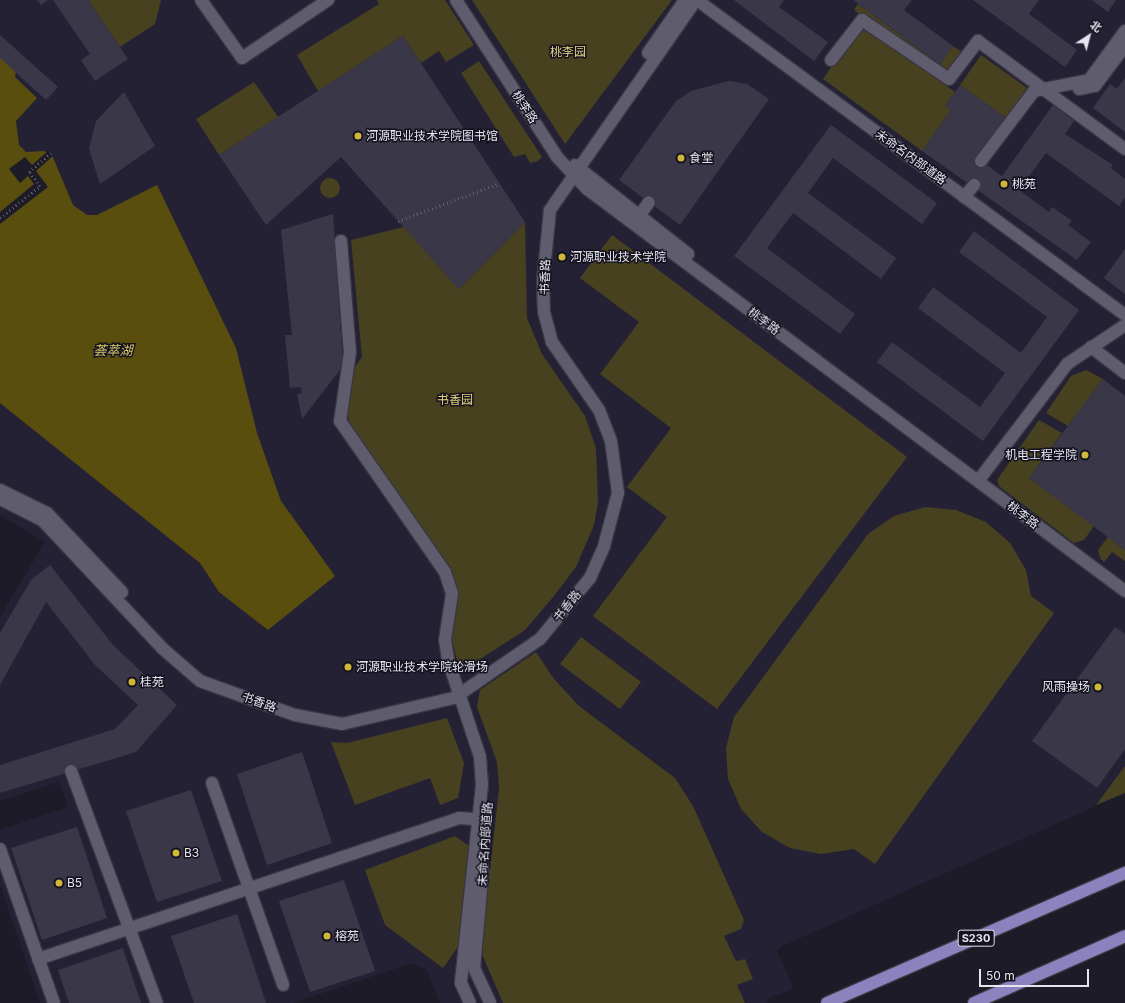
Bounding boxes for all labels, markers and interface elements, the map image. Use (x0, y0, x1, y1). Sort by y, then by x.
north arrow (1069, 16, 1109, 56)
text: 北 (1087, 17, 1105, 35)
park label: 桃李园 (550, 45, 586, 59)
street label: 桃李路 (509, 88, 541, 126)
street label: 未命名内部道路 (873, 126, 949, 188)
place label: 河源职业技术学院图书馆 (366, 129, 498, 143)
marker: 河源职业技术学院图书馆 (353, 131, 363, 141)
place label: 食堂 (689, 151, 713, 165)
marker: 食堂 (676, 153, 686, 163)
place label: 桃苑 (1012, 177, 1036, 191)
marker: 桃苑 (999, 179, 1009, 189)
place label: 河源职业技术学院 (570, 250, 666, 264)
marker: 河源职业技术学院 (557, 252, 567, 262)
street label: 书香路 (537, 259, 553, 295)
street label: 桃李路 (745, 304, 783, 338)
water label: 荟萃湖 (94, 342, 132, 358)
park label: 书香园 (437, 393, 473, 407)
place label: 机电工程学院 (1005, 448, 1077, 462)
marker: 机电工程学院 (1080, 450, 1090, 460)
street label: 桃李路 (1004, 498, 1042, 532)
street label: 书香路 (550, 587, 584, 625)
place label: 河源职业技术学院轮滑场 (356, 660, 488, 674)
marker: 河源职业技术学院轮滑场 (343, 662, 353, 672)
place label: 桂苑 (140, 675, 164, 689)
marker: 桂苑 (127, 677, 137, 687)
place label: 风雨操场 (1042, 680, 1090, 694)
marker: 风雨操场 (1093, 682, 1103, 692)
street label: 书香路 (240, 689, 278, 715)
street label: 未命名内部道路 (475, 802, 495, 886)
place label: B3 (184, 846, 199, 860)
marker: B3 (171, 848, 181, 858)
place label: B5 (67, 876, 82, 890)
marker: B5 (54, 878, 64, 888)
place label: 榕苑 (335, 929, 359, 943)
road number: S230 (957, 929, 995, 947)
marker: 榕苑 (322, 931, 332, 941)
scale bar (981, 961, 1091, 987)
text: 50 m (986, 968, 1015, 983)

